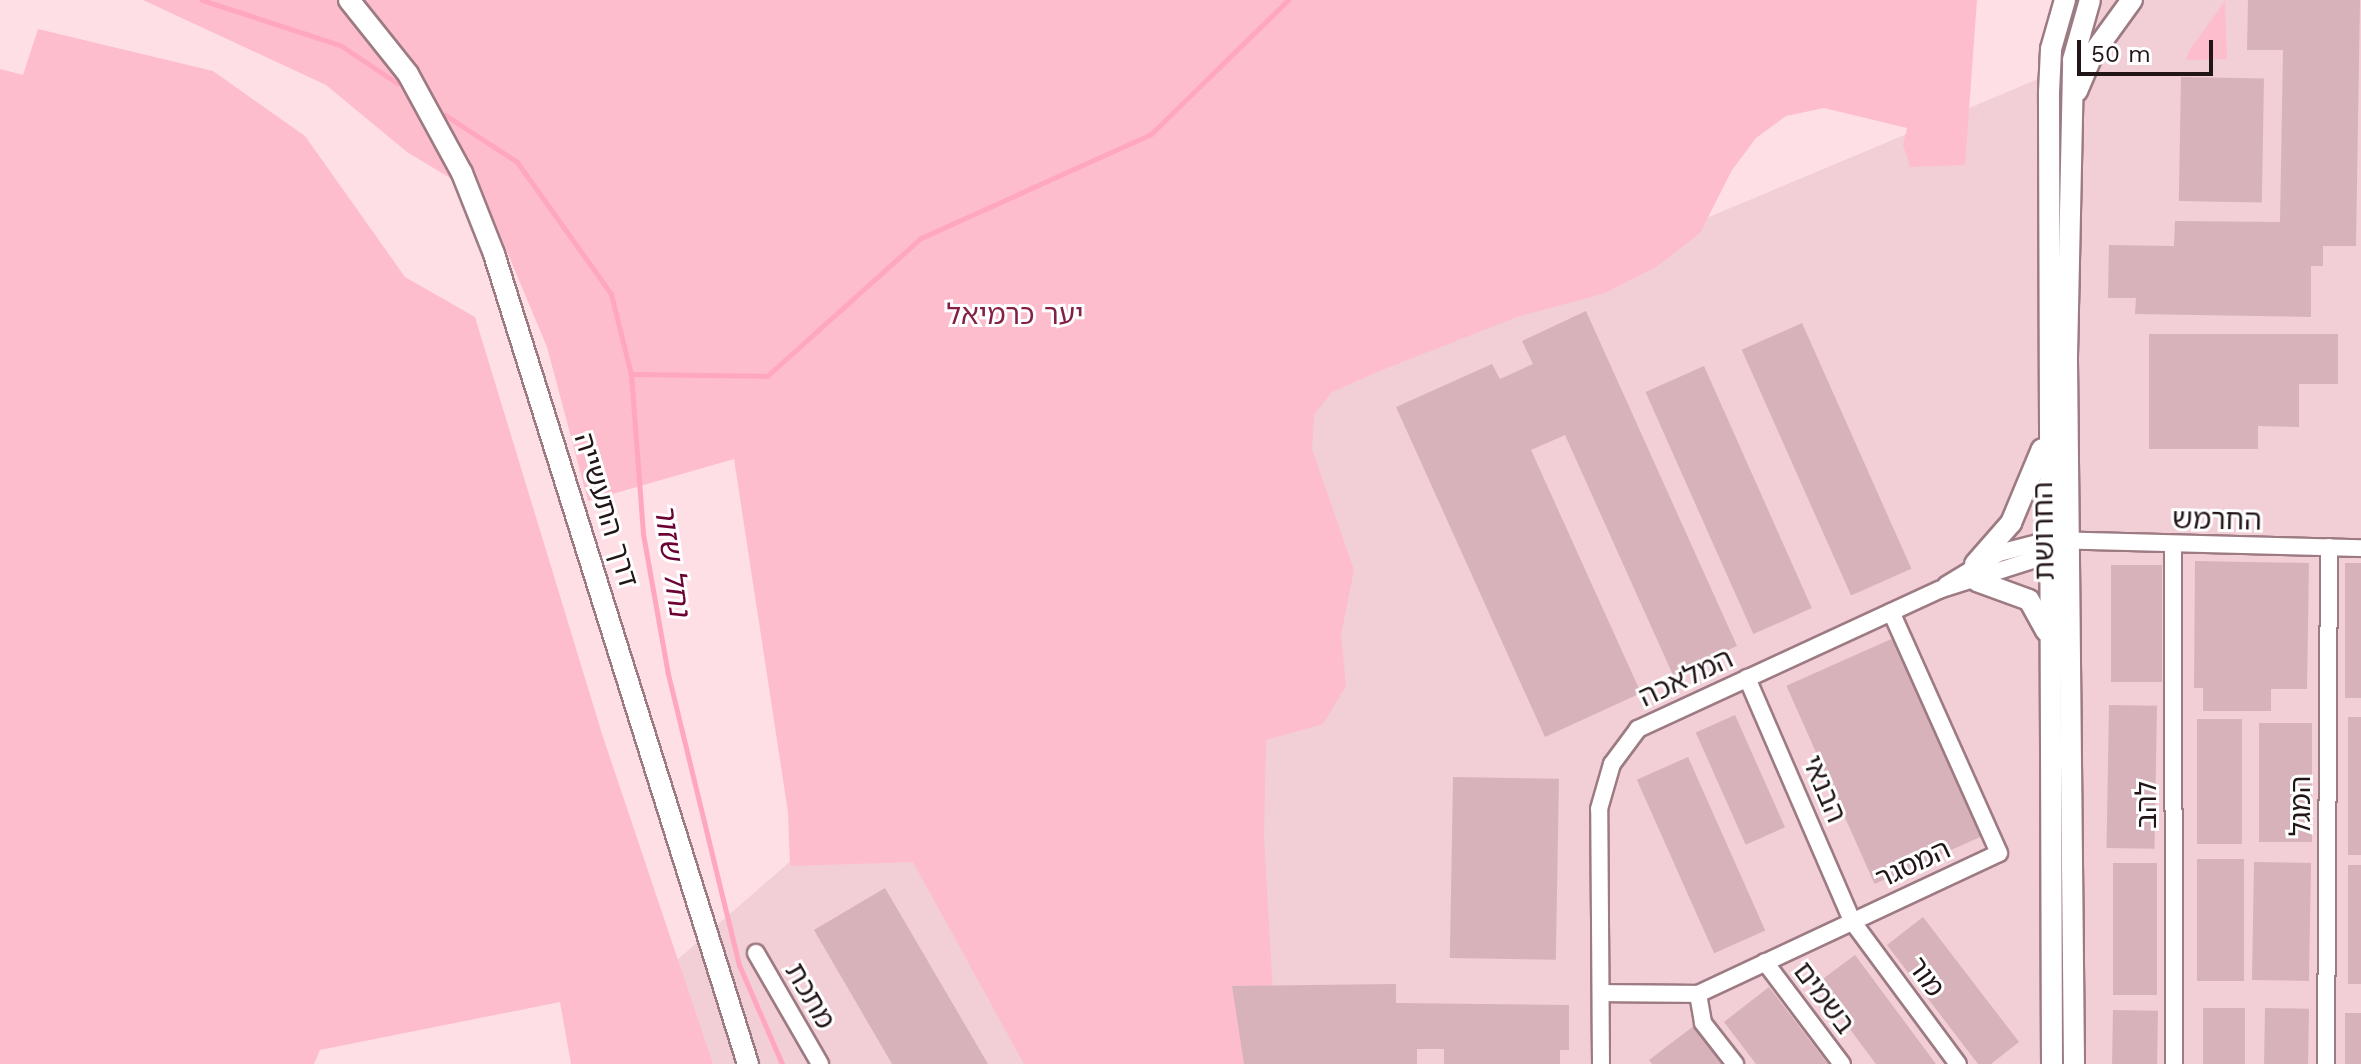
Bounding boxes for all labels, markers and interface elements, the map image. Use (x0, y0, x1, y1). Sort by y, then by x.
scale bar (2081, 24, 2217, 74)
text: 50 m (2091, 40, 2151, 68)
park label: יער כרמיאל (947, 298, 1083, 332)
street label: דרך התעשייה (567, 429, 645, 591)
street label: החרושת (2026, 481, 2062, 581)
water label: נחל שזור (646, 501, 698, 619)
street label: החרמש (2172, 502, 2262, 538)
street label: המלאכה (1634, 642, 1738, 714)
street label: הבנאי (1795, 750, 1853, 828)
street label: המגל (2284, 776, 2318, 836)
street label: להב (2130, 781, 2164, 829)
street label: המסגר (1870, 832, 1956, 896)
street label: מור (1900, 950, 1952, 1004)
street label: בשמים (1786, 955, 1862, 1041)
street label: מתכת (778, 957, 842, 1035)

